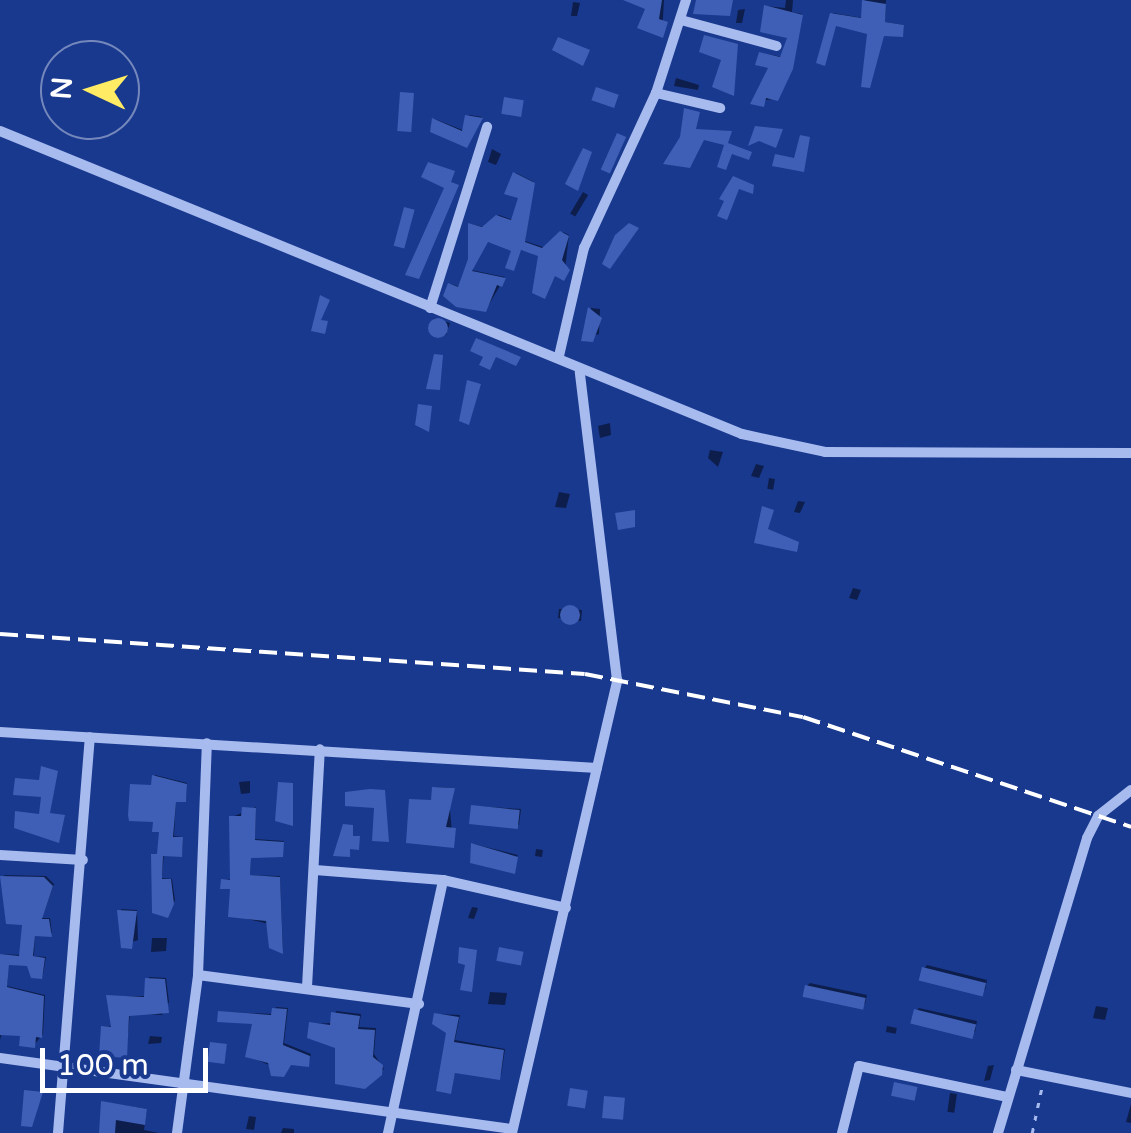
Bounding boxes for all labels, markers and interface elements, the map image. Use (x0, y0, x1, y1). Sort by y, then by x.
north arrow (40, 40, 140, 140)
text: N (44, 76, 80, 100)
scale bar (45, 1028, 212, 1090)
text: 100 m (57, 1047, 149, 1084)

